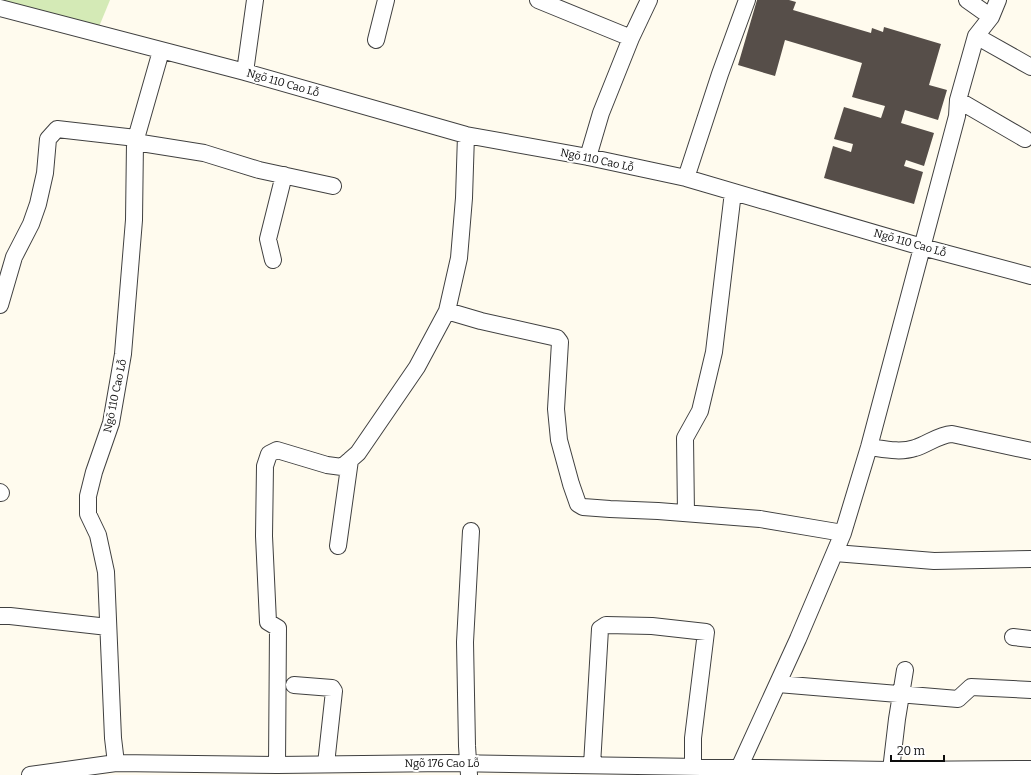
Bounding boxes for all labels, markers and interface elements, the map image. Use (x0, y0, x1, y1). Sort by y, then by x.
street label: Ngõ 110 Cao Lỗ (245, 66, 321, 100)
street label: Ngõ 110 Cao Lỗ (559, 146, 635, 174)
street label: Ngõ 110 Cao Lỗ (872, 226, 948, 260)
street label: Ngõ 110 Cao Lỗ (101, 358, 129, 434)
scale bar (891, 737, 944, 763)
text: 20 m (897, 744, 926, 758)
street label: Ngõ 176 Cao Lỗ (404, 757, 480, 770)

